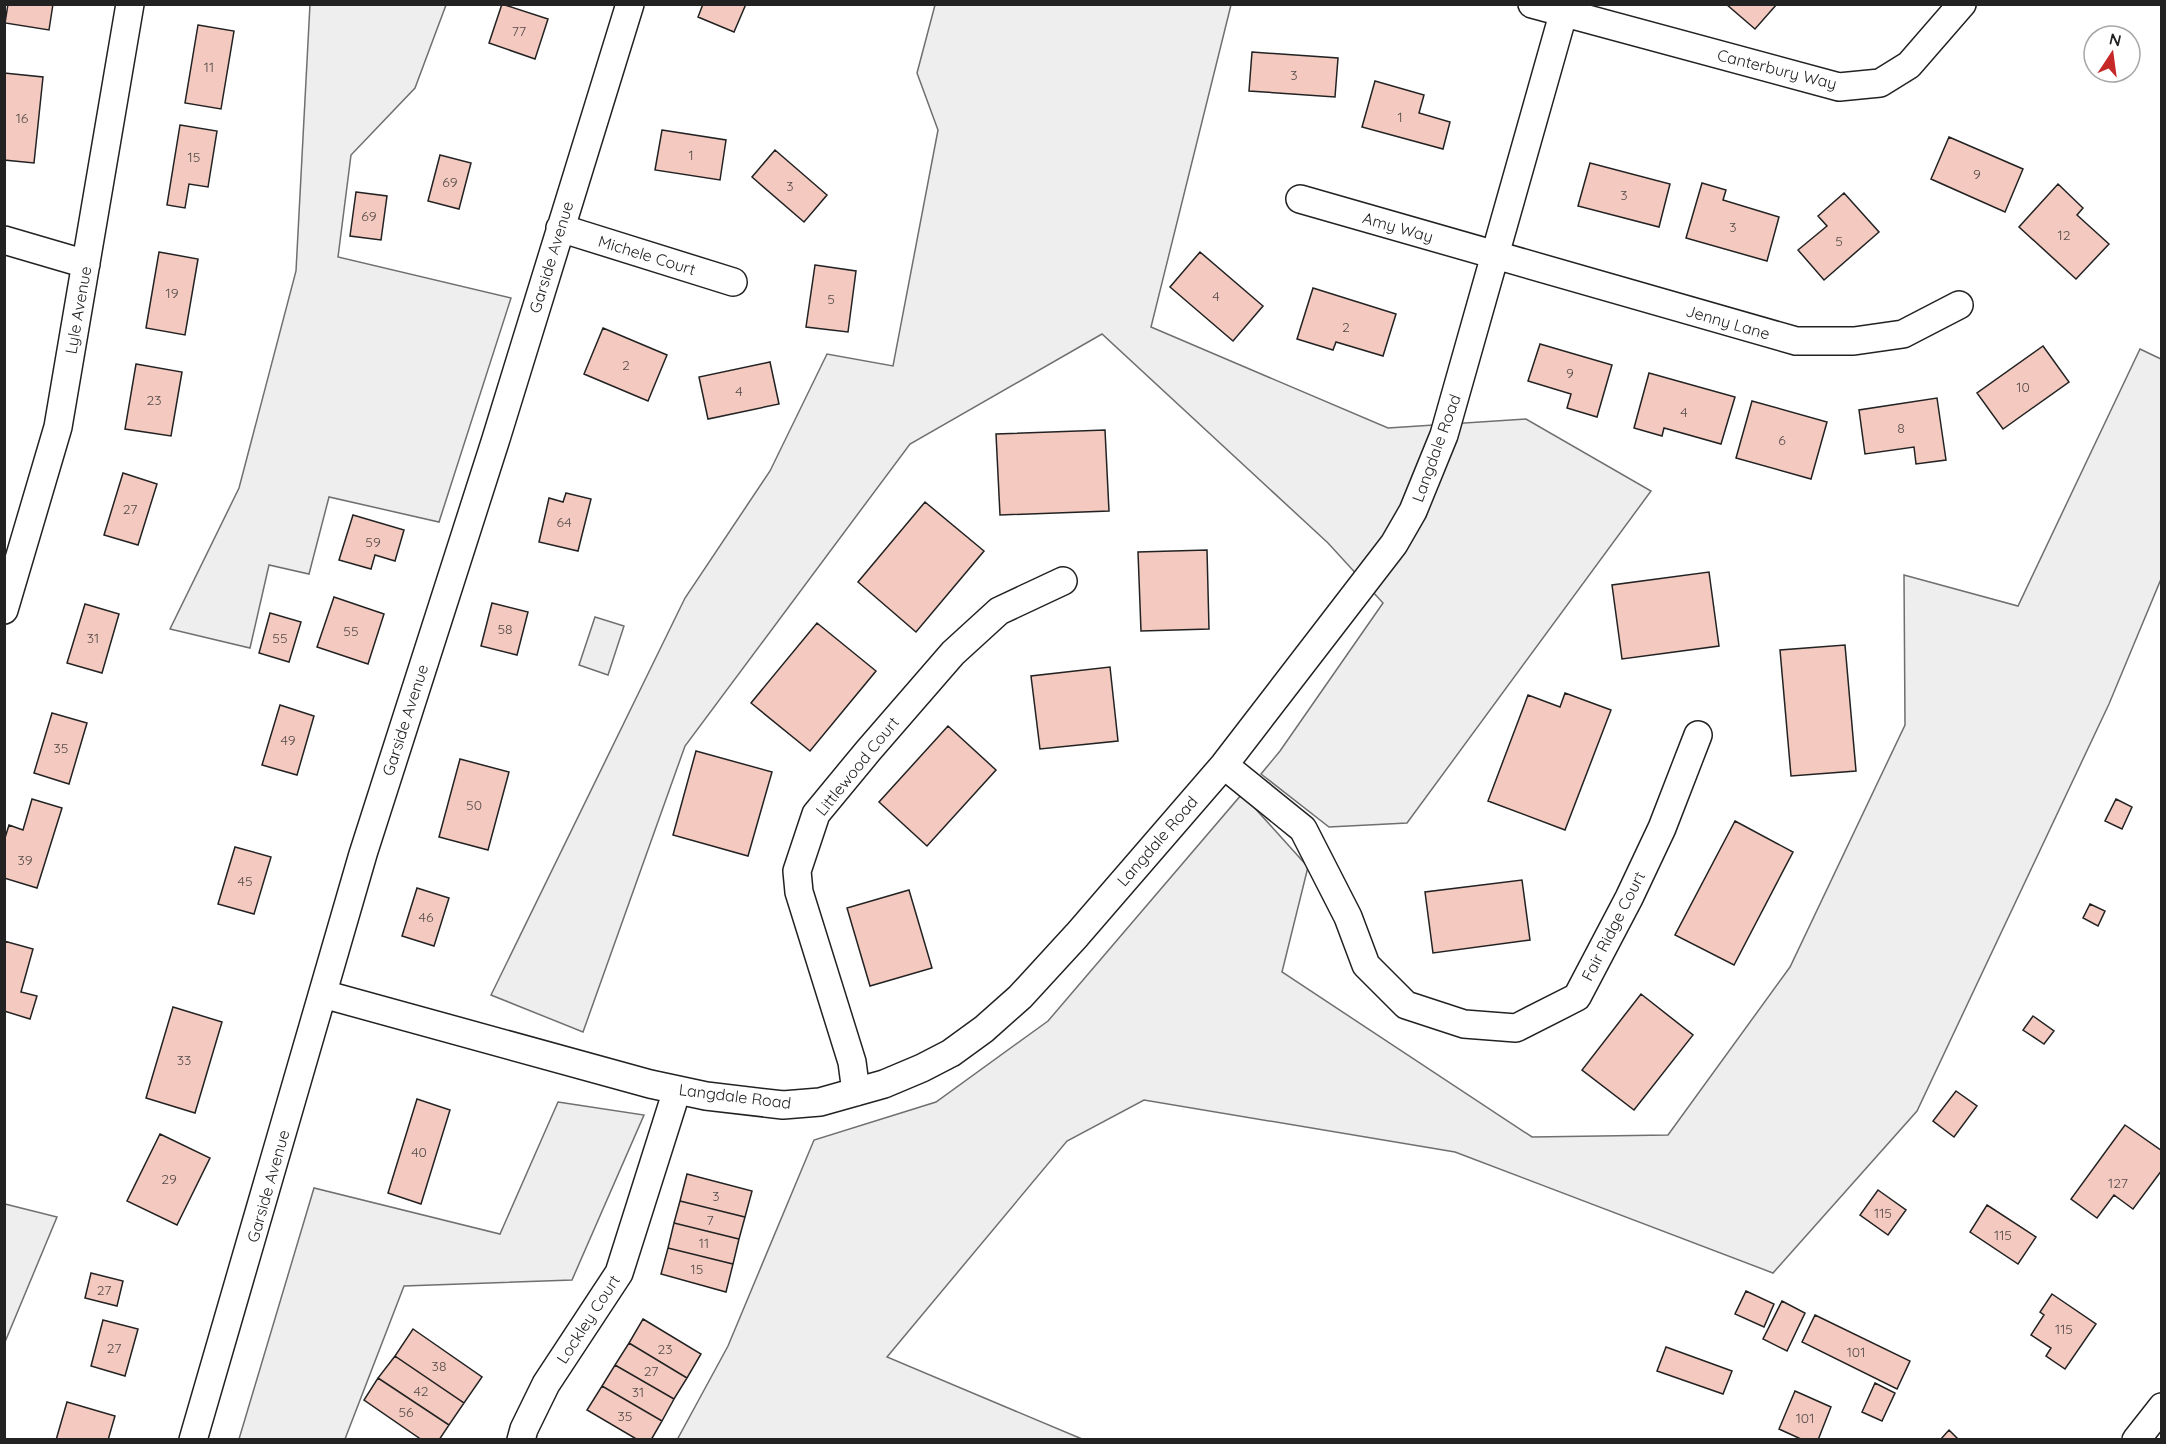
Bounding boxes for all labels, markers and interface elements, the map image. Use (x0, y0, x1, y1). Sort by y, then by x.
house number: 77 (512, 22, 526, 40)
north arrow (2082, 24, 2142, 84)
text: N (2107, 28, 2123, 50)
street label: Canterbury Way (1715, 44, 1839, 94)
house number: 11 (204, 58, 214, 76)
house number: 3 (1290, 66, 1298, 84)
house number: 1 (1397, 108, 1403, 126)
house number: 16 (16, 109, 29, 127)
house number: 1 (688, 146, 694, 164)
house number: 15 (188, 148, 200, 166)
house number: 9 (1973, 165, 1981, 183)
house number: 69 (442, 173, 458, 191)
house number: 3 (786, 177, 794, 195)
house number: 3 (1620, 186, 1628, 204)
street label: Garside Avenue (524, 199, 578, 315)
house number: 69 (361, 207, 377, 225)
street label: Amy Way (1360, 207, 1436, 247)
house number: 3 (1729, 218, 1737, 236)
house number: 12 (2058, 226, 2071, 244)
street label: Michele Court (596, 231, 698, 279)
house number: 5 (1835, 232, 1843, 250)
street label: Lyle Avenue (60, 264, 96, 356)
house number: 19 (166, 284, 179, 302)
house number: 4 (1212, 287, 1220, 305)
house number: 5 (827, 290, 835, 308)
street label: Jenny Lane (1684, 300, 1772, 344)
house number: 2 (1342, 318, 1350, 336)
house number: 2 (622, 356, 630, 374)
house number: 9 (1566, 364, 1574, 382)
house number: 10 (2016, 378, 2030, 396)
house number: 4 (735, 382, 743, 400)
house number: 23 (146, 391, 162, 409)
street label: Langdale Road (1407, 391, 1465, 505)
house number: 4 (1680, 403, 1688, 421)
house number: 8 (1897, 419, 1905, 437)
house number: 6 (1778, 431, 1786, 449)
house number: 27 (123, 500, 137, 518)
house number: 64 (556, 513, 572, 531)
house number: 59 (365, 533, 381, 551)
house number: 58 (497, 620, 513, 638)
house number: 55 (343, 622, 359, 640)
house number: 31 (87, 629, 99, 647)
house number: 55 (272, 629, 288, 647)
street label: Garside Avenue (378, 662, 432, 778)
street label: Littlewood Court (811, 712, 903, 820)
house number: 49 (281, 731, 296, 749)
house number: 35 (54, 739, 68, 757)
street label: Langdale Road (1112, 792, 1202, 890)
house number: 50 (466, 796, 482, 814)
house number: 39 (17, 851, 33, 869)
street label: Fair Ridge Court (1577, 868, 1649, 984)
house number: 45 (237, 872, 253, 890)
house number: 46 (419, 908, 434, 926)
house number: 33 (177, 1051, 191, 1069)
street label: Langdale Road (678, 1079, 792, 1113)
street label: Garside Avenue (242, 1128, 294, 1244)
house number: 40 (411, 1143, 427, 1161)
house number: 29 (161, 1170, 177, 1188)
house number: 127 (2108, 1174, 2128, 1192)
house number: 3 (712, 1187, 720, 1205)
house number: 115 (1874, 1204, 1892, 1222)
house number: 7 (706, 1211, 714, 1229)
house number: 115 (1994, 1226, 2012, 1244)
house number: 11 (699, 1234, 709, 1252)
house number: 15 (691, 1260, 703, 1278)
street label: Lockley Court (552, 1271, 624, 1367)
house number: 27 (97, 1281, 111, 1299)
house number: 115 (2055, 1320, 2073, 1338)
house number: 27 (107, 1339, 121, 1357)
house number: 23 (657, 1340, 673, 1358)
house number: 101 (1847, 1343, 1865, 1361)
house number: 38 (432, 1357, 446, 1375)
house number: 27 (644, 1362, 658, 1380)
house number: 42 (413, 1382, 429, 1400)
house number: 31 (632, 1383, 644, 1401)
house number: 56 (398, 1403, 414, 1421)
house number: 35 (618, 1407, 632, 1425)
house number: 101 (1796, 1409, 1814, 1427)

